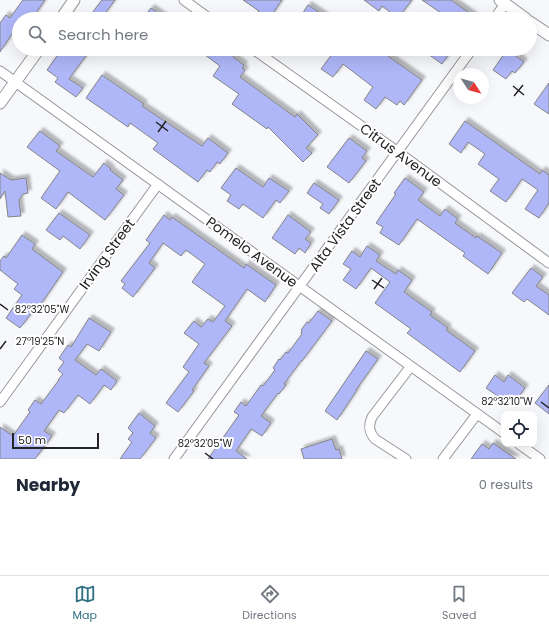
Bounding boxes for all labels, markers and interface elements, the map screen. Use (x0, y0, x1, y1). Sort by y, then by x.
search box (12, 12, 537, 56)
icon: search (26, 23, 48, 45)
text: Search here (58, 24, 148, 45)
north arrow (453, 68, 489, 104)
street label: Citrus Avenue (356, 118, 446, 192)
street label: Alta Vista Street (304, 174, 386, 276)
street label: Pomelo Avenue (202, 212, 302, 292)
street label: Irving Street (74, 214, 140, 294)
text: 82°32'05"W (15, 302, 70, 317)
text: 27°19'25"N (16, 334, 64, 349)
text: 82°32'10"W (481, 394, 533, 409)
map controls (501, 411, 537, 447)
button: locate (501, 411, 537, 447)
scale bar (12, 431, 99, 450)
text: 50 m (18, 432, 46, 448)
text: 82°32'05"W (178, 436, 233, 451)
text: Nearby (16, 473, 80, 497)
text: 0 results (479, 475, 533, 494)
tab: Map (73, 583, 97, 624)
tab: Directions (242, 583, 297, 624)
tab: Saved (442, 583, 476, 624)

